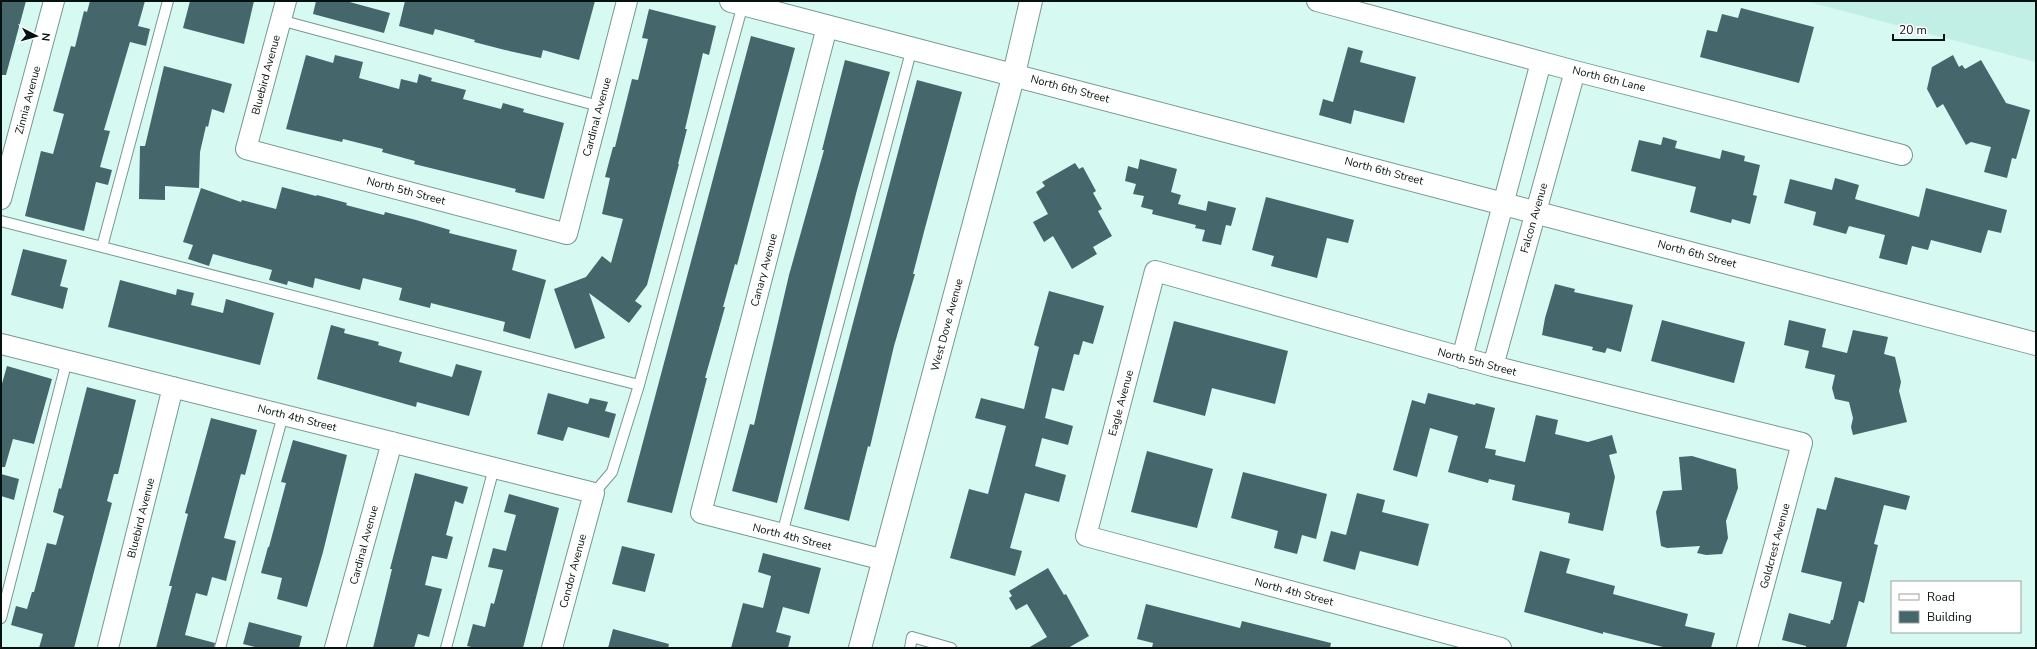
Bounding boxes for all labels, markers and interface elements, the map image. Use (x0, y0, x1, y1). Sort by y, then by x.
north arrow (16, 16, 56, 56)
scale bar (1893, 16, 1944, 42)
text: 20 m (1899, 22, 1927, 38)
text: N (38, 32, 53, 42)
street label: Bluebird Avenue (248, 33, 284, 117)
street label: North 6th Lane (1571, 63, 1647, 95)
street label: Zinnia Avenue (12, 64, 44, 136)
street label: North 6th Street (1029, 71, 1111, 107)
street label: Cardinal Avenue (579, 76, 615, 158)
street label: North 6th Street (1343, 153, 1425, 189)
street label: North 5th Street (365, 173, 447, 209)
street label: Falcon Avenue (1517, 181, 1551, 255)
street label: Canary Avenue (747, 232, 781, 308)
street label: North 6th Street (1656, 236, 1738, 272)
street label: West Dove Avenue (927, 277, 967, 373)
street label: North 5th Street (1436, 344, 1518, 380)
street label: Eagle Avenue (1105, 368, 1137, 438)
street label: North 4th Street (256, 401, 338, 435)
street label: Bluebird Avenue (124, 476, 158, 560)
street label: Goldcrest Avenue (1756, 501, 1794, 590)
street label: Cardinal Avenue (346, 504, 382, 586)
street label: North 4th Street (751, 520, 833, 554)
street label: Condor Avenue (556, 532, 590, 610)
street label: North 4th Street (1253, 574, 1335, 610)
legend (1891, 581, 2021, 633)
text: Road (1927, 589, 1955, 605)
text: Building (1927, 609, 1972, 625)

